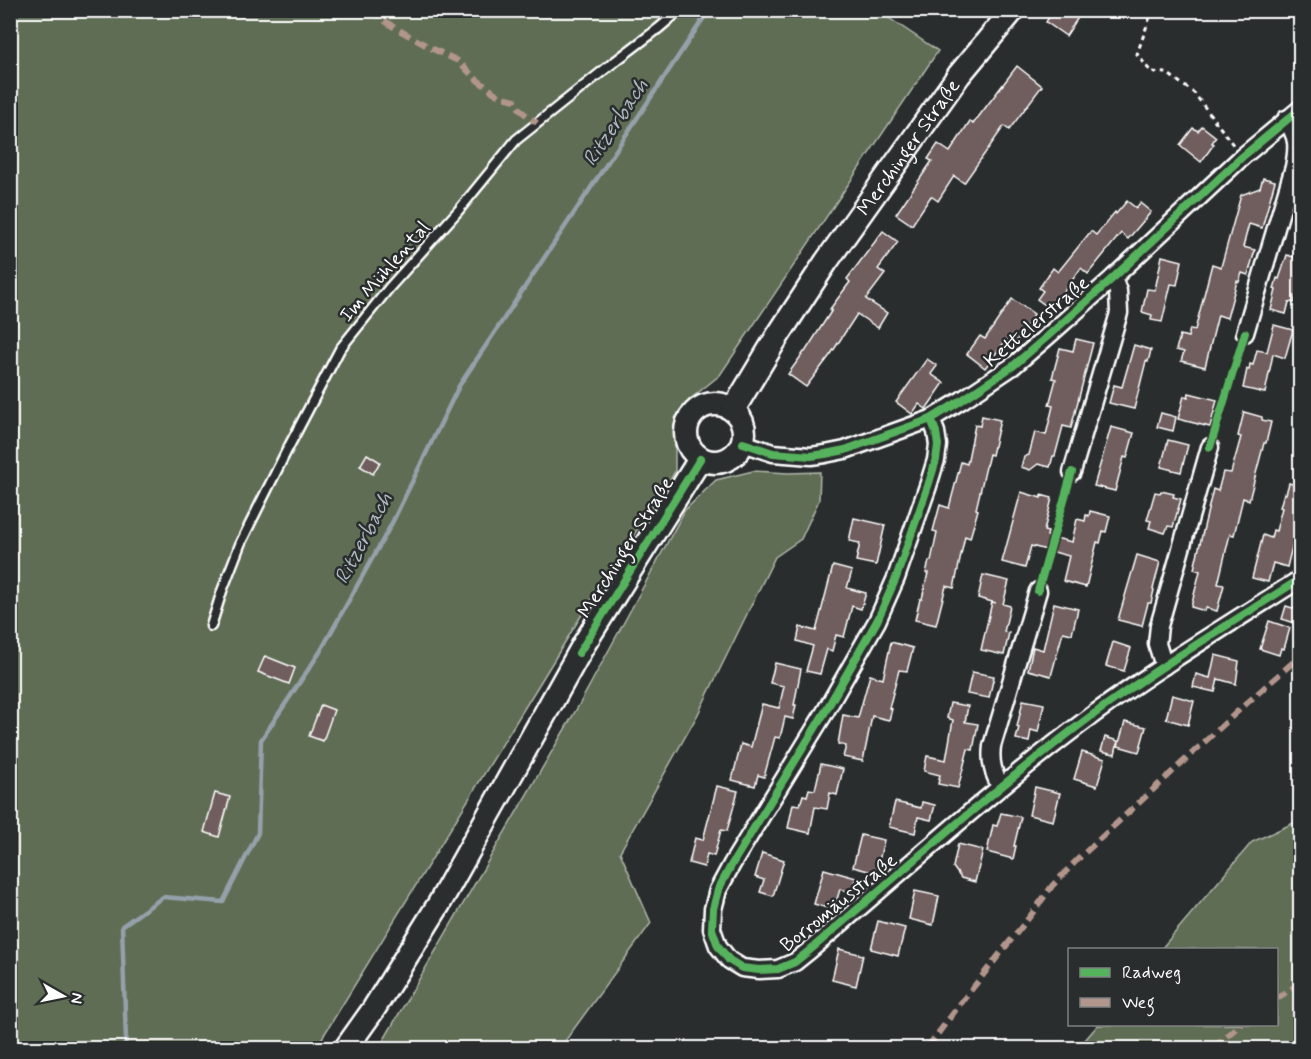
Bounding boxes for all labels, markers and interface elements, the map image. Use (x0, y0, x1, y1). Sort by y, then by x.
water label: Ritzerbach (576, 73, 655, 172)
street label: Merchinger Straße (851, 74, 967, 222)
street label: Im Mühlental (334, 216, 437, 328)
street label: Kettelerstraße (979, 270, 1095, 374)
street label: Merchinger Straße (572, 472, 682, 625)
water label: Ritzerbach (328, 488, 400, 589)
street label: Borromäusstraße (775, 848, 903, 959)
legend (1068, 948, 1278, 1026)
text: Radweg (1122, 961, 1181, 985)
north arrow (33, 966, 93, 1026)
text: N (65, 991, 88, 1005)
text: Weg (1122, 991, 1155, 1017)

